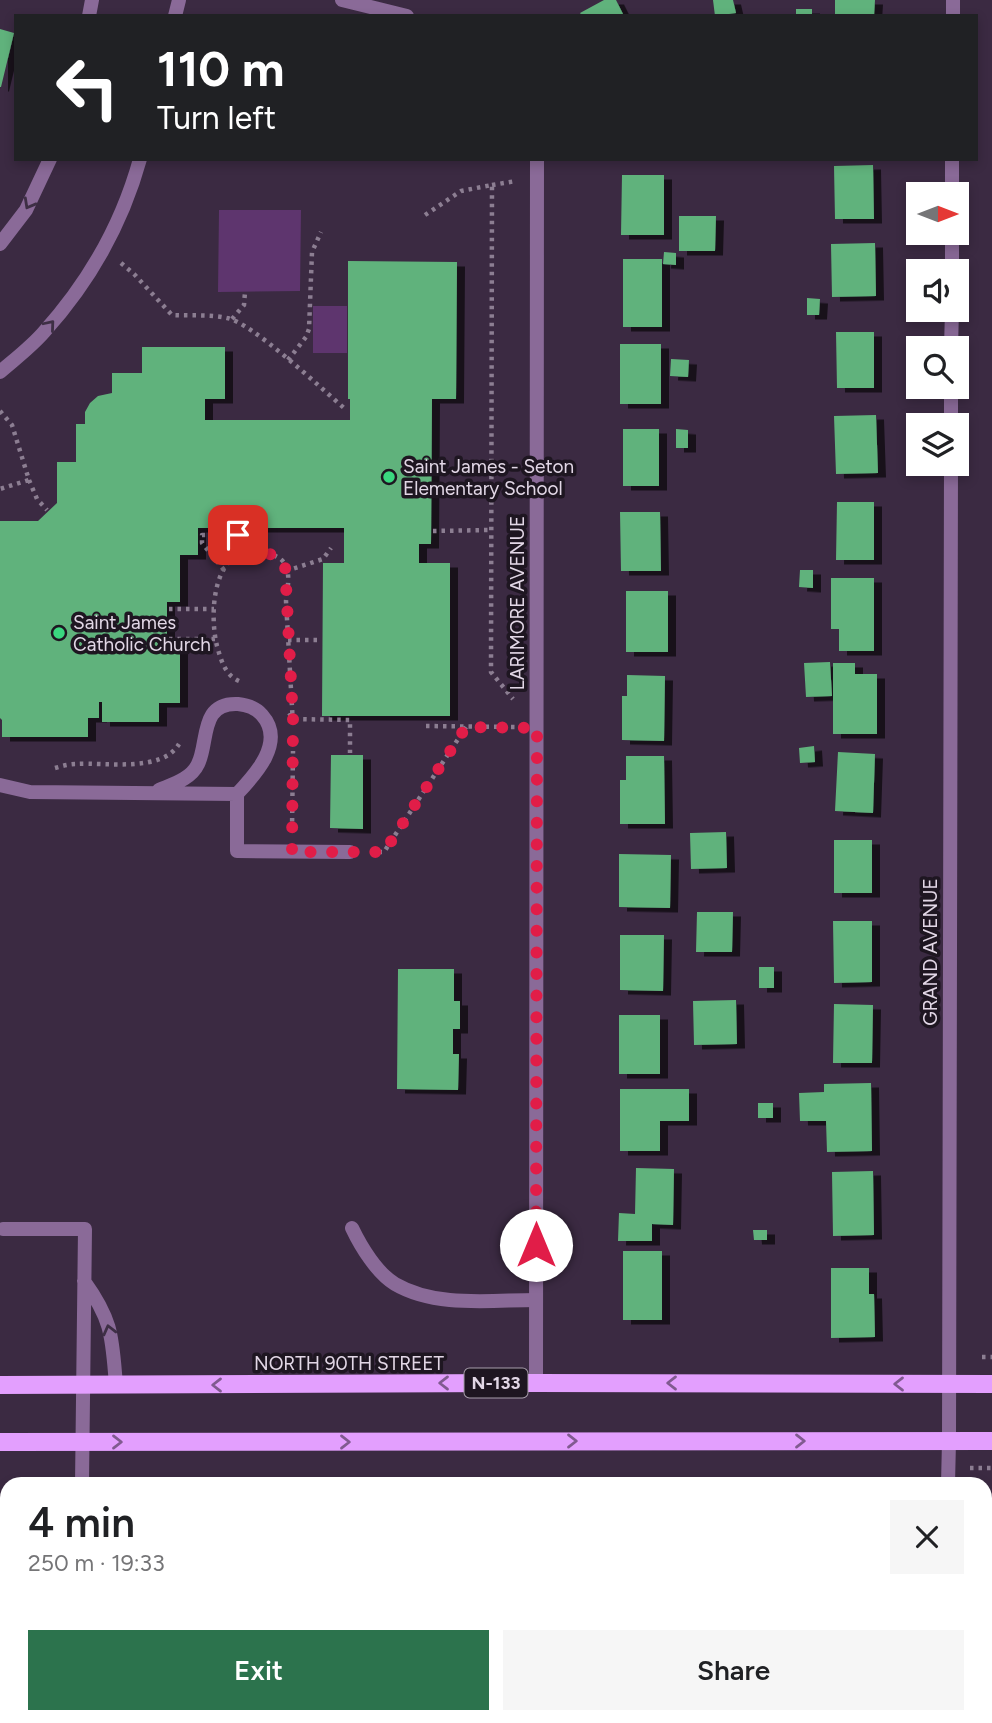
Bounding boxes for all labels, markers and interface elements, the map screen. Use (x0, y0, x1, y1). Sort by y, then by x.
text: 110 m (157, 39, 285, 98)
icon: left (42, 42, 133, 133)
text: Turn left (157, 99, 276, 137)
north arrow (906, 182, 970, 245)
map controls (906, 182, 969, 476)
one-way arrow (24, 197, 37, 209)
button: sound (906, 259, 969, 322)
one-way arrow (42, 321, 54, 334)
button: search (906, 336, 969, 399)
button: layers (906, 413, 969, 476)
place label: Saint James - Seton Elementary School (403, 455, 574, 500)
marker: Saint James - Seton Elementary School (381, 469, 397, 485)
pin (208, 505, 268, 565)
icon: arrive (219, 516, 257, 554)
street label: LARIMORE AVENUE (506, 516, 529, 690)
place label: Saint James Catholic Church (73, 611, 211, 656)
marker: Saint James Catholic Church (51, 625, 67, 641)
street label: GRAND AVENUE (919, 878, 942, 1026)
position arrow (499, 1208, 573, 1282)
one-way arrow (103, 1324, 117, 1336)
street label: NORTH 90TH STREET (254, 1352, 445, 1375)
road number: N-133 (464, 1368, 528, 1398)
one-way arrow (439, 1375, 449, 1391)
one-way arrow (666, 1375, 677, 1391)
one-way arrow (894, 1376, 904, 1392)
one-way arrow (211, 1377, 222, 1393)
one-way arrow (567, 1433, 578, 1449)
one-way arrow (795, 1433, 805, 1449)
one-way arrow (112, 1434, 123, 1450)
one-way arrow (340, 1434, 350, 1450)
text: 4 min (28, 1497, 135, 1548)
button: close (890, 1500, 964, 1574)
text: 250 m · 19:33 (28, 1549, 165, 1577)
button: Exit (28, 1630, 489, 1710)
button: Share (503, 1630, 964, 1710)

